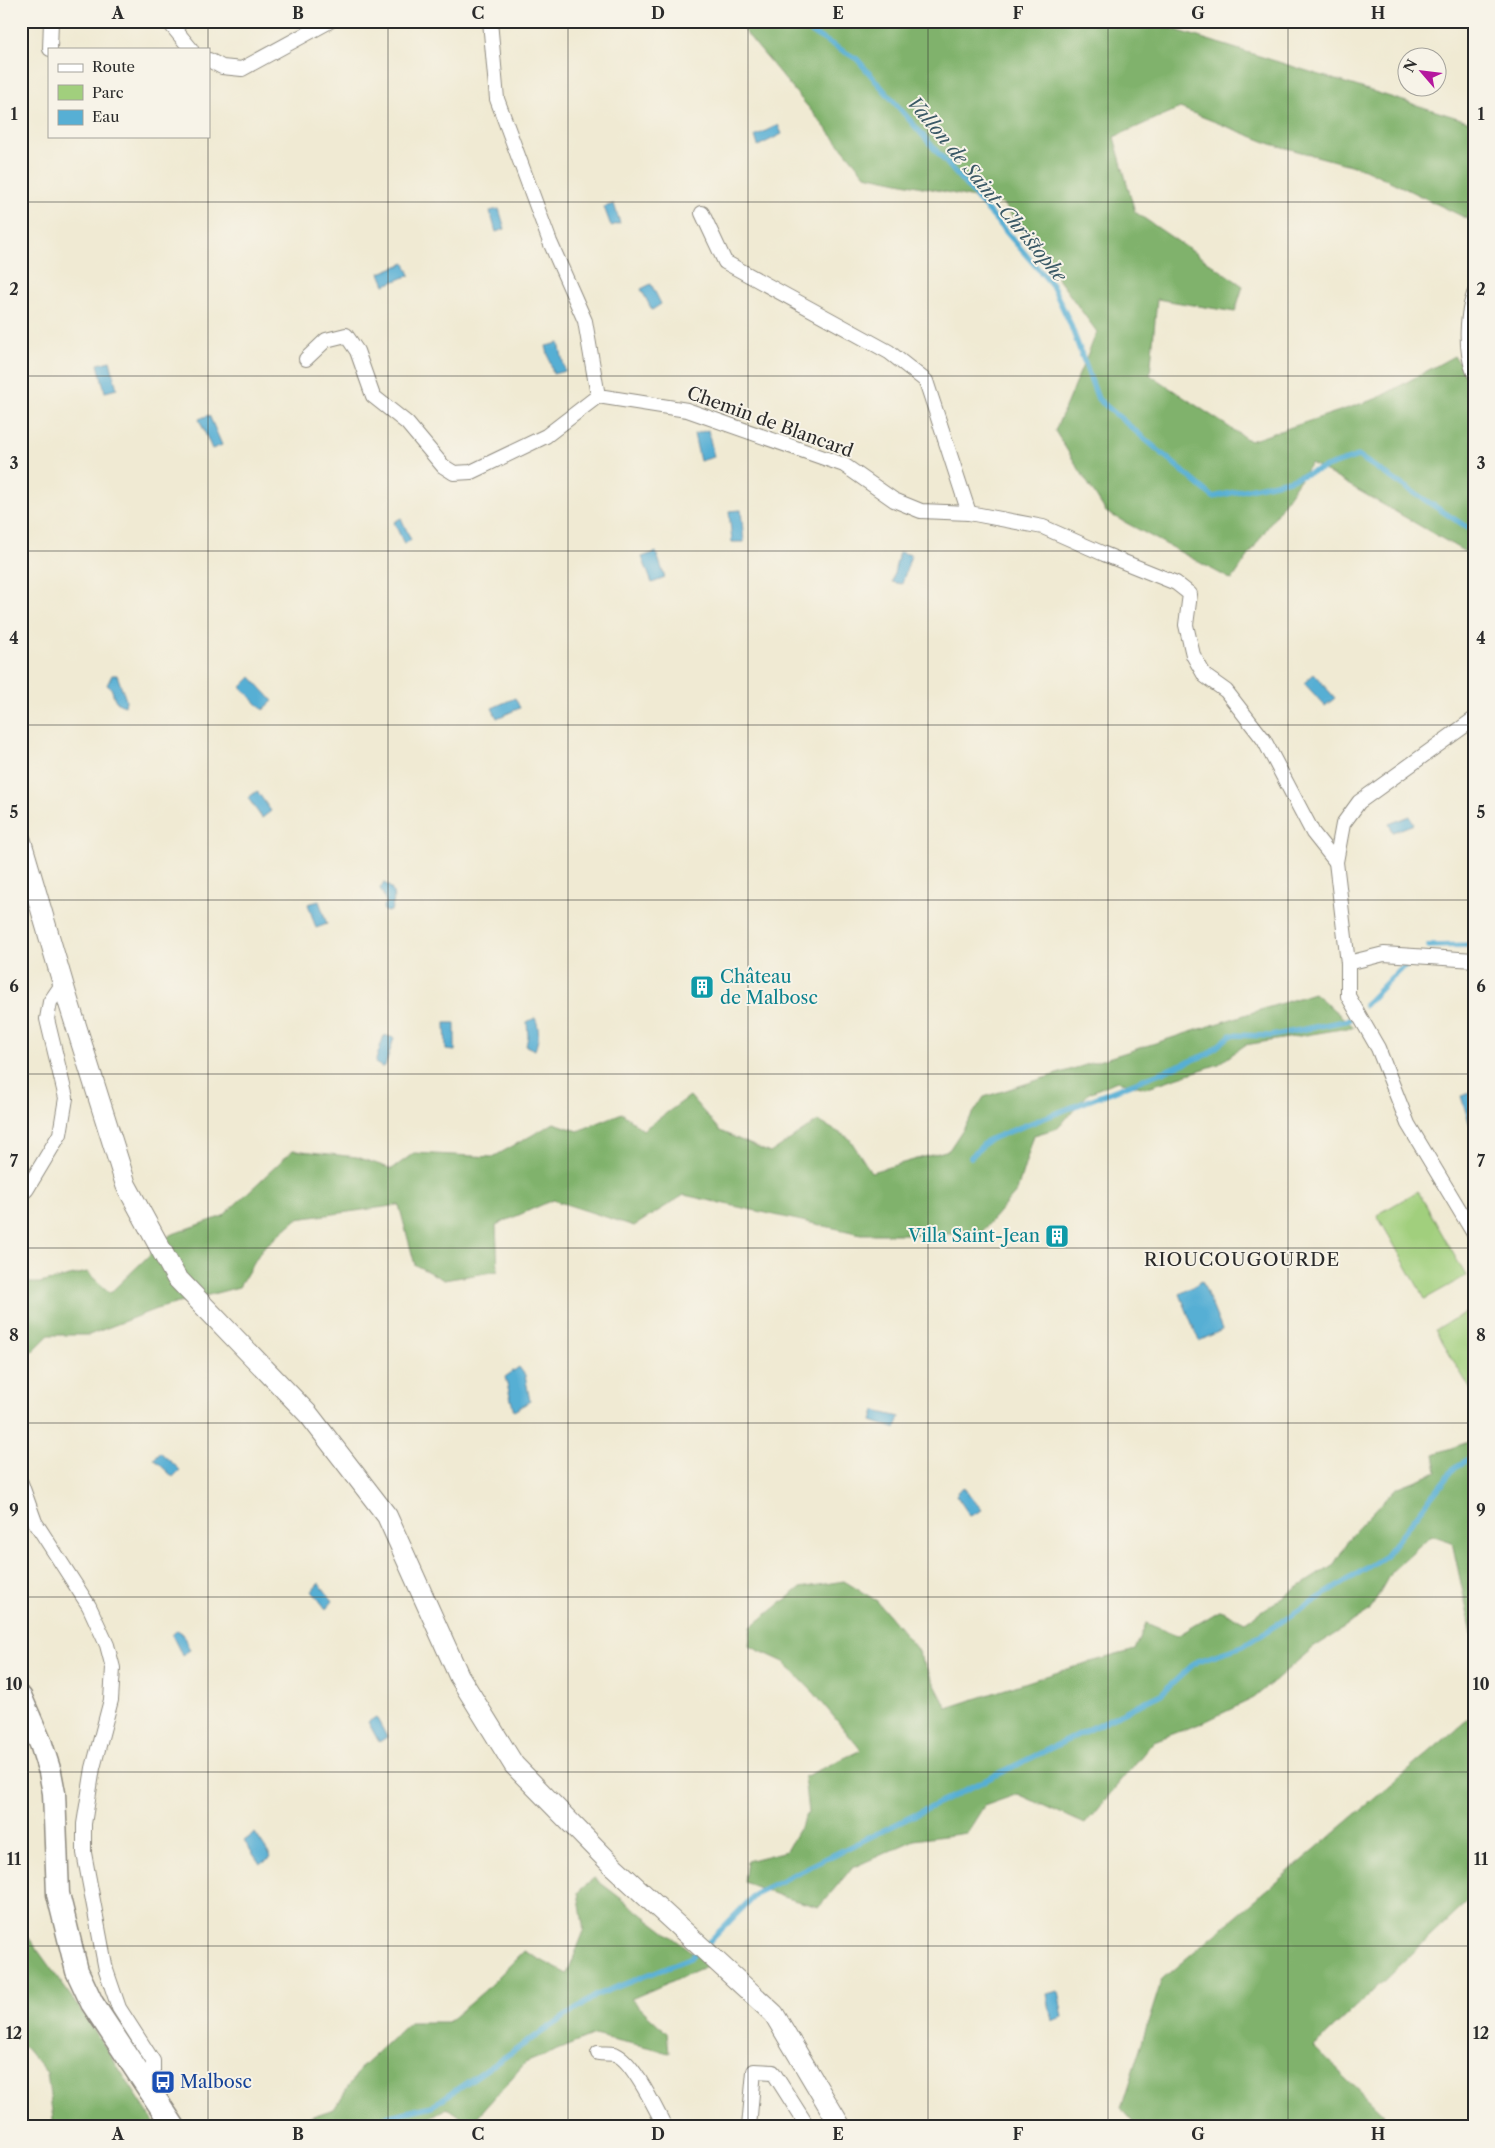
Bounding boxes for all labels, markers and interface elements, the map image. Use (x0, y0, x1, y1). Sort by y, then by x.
text: A (111, 3, 125, 23)
text: B (292, 3, 304, 23)
text: C (472, 3, 484, 23)
text: D (651, 3, 665, 23)
text: E (832, 3, 844, 23)
text: F (1013, 3, 1024, 23)
text: G (1191, 3, 1205, 23)
text: H (1371, 3, 1385, 23)
legend (48, 48, 210, 138)
north arrow (1398, 48, 1448, 98)
text: N (1400, 56, 1421, 75)
text: Route (92, 57, 135, 76)
text: Parc (92, 83, 124, 102)
water label: Vallon de Saint-Christophe (902, 91, 1072, 287)
text: 1 (10, 104, 18, 124)
text: 1 (1477, 104, 1485, 124)
text: Eau (92, 107, 120, 126)
text: 2 (9, 279, 19, 299)
text: 2 (1476, 279, 1486, 299)
street label: Chemin de Blancard (684, 382, 856, 462)
text: 3 (9, 453, 19, 473)
text: 3 (1476, 453, 1486, 473)
text: 4 (9, 628, 19, 648)
text: 4 (1476, 628, 1486, 648)
text: 5 (10, 802, 19, 822)
text: 5 (1477, 802, 1486, 822)
place label: Château de Malbosc (720, 966, 818, 1009)
building icon: Château de Malbosc (689, 974, 715, 1000)
text: 6 (9, 976, 19, 996)
text: 6 (1476, 976, 1486, 996)
text: 7 (10, 1151, 19, 1171)
text: 7 (1477, 1151, 1486, 1171)
building icon: Villa Saint-Jean (1044, 1223, 1070, 1249)
place label: Villa Saint-Jean (907, 1225, 1040, 1247)
district label: RIOUCOUGOURDE (1144, 1248, 1340, 1271)
text: 8 (9, 1325, 19, 1345)
text: 8 (1476, 1325, 1486, 1345)
text: 9 (9, 1500, 19, 1520)
text: 9 (1476, 1500, 1486, 1520)
text: 10 (5, 1674, 23, 1694)
text: 10 (1472, 1674, 1490, 1694)
text: 11 (7, 1849, 22, 1869)
text: 11 (1474, 1849, 1489, 1869)
text: 12 (6, 2023, 22, 2043)
text: 12 (1473, 2023, 1489, 2043)
bus stop icon: Malbosc (150, 2069, 176, 2095)
place label: Malbosc (180, 2071, 252, 2093)
text: A (111, 2124, 125, 2144)
text: B (292, 2124, 304, 2144)
text: C (472, 2124, 484, 2144)
text: D (651, 2124, 665, 2144)
text: E (832, 2124, 844, 2144)
text: F (1013, 2124, 1024, 2144)
text: G (1191, 2124, 1205, 2144)
text: H (1371, 2124, 1385, 2144)

